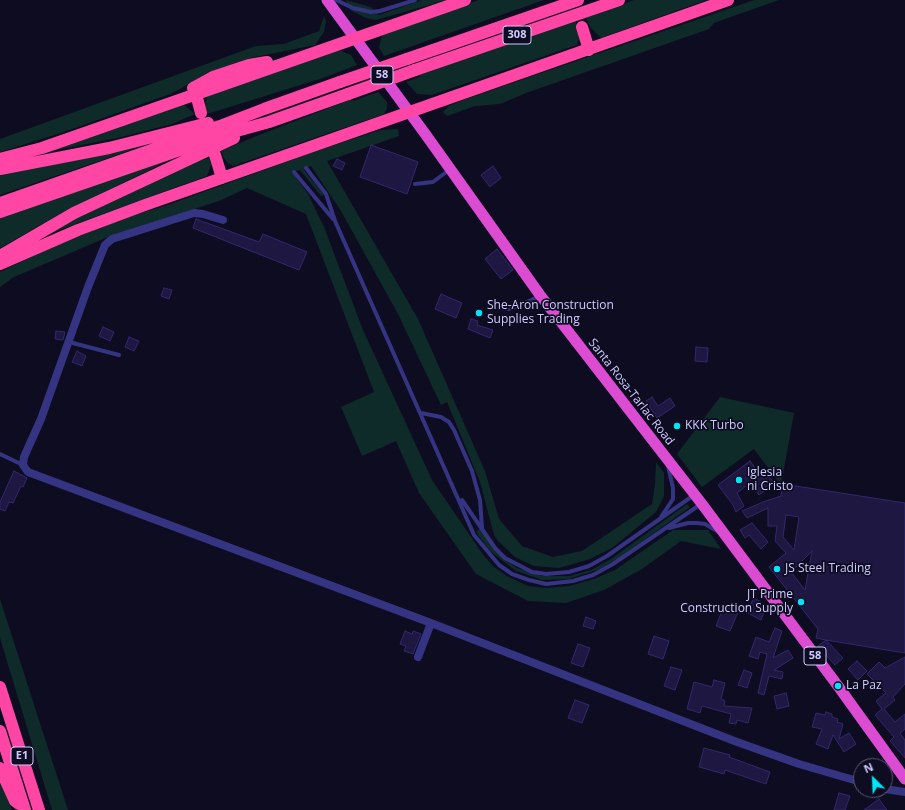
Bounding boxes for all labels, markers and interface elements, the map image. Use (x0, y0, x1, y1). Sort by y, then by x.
road number: 308 (503, 26, 531, 44)
road number: 58 (371, 66, 393, 84)
place label: She-Aron Construction Supplies Trading (487, 299, 614, 327)
marker: She-Aron Construction Supplies Trading (474, 308, 484, 318)
street label: Santa Rosa-Tarlac Road (585, 336, 677, 448)
place label: KKK Turbo (685, 419, 744, 433)
marker: KKK Turbo (672, 421, 682, 431)
place label: Iglesia ni Cristo (747, 466, 793, 494)
marker: Iglesia ni Cristo (734, 475, 744, 485)
place label: JS Steel Trading (785, 562, 871, 576)
marker: JS Steel Trading (772, 564, 782, 574)
place label: JT Prime Construction Supply (680, 588, 793, 616)
marker: JT Prime Construction Supply (796, 597, 806, 607)
road number: 58 (804, 647, 826, 665)
place label: La Paz (846, 679, 882, 693)
marker: La Paz (833, 681, 843, 691)
road number: E1 (11, 747, 33, 765)
north arrow (853, 758, 893, 798)
text: N (861, 759, 875, 776)

